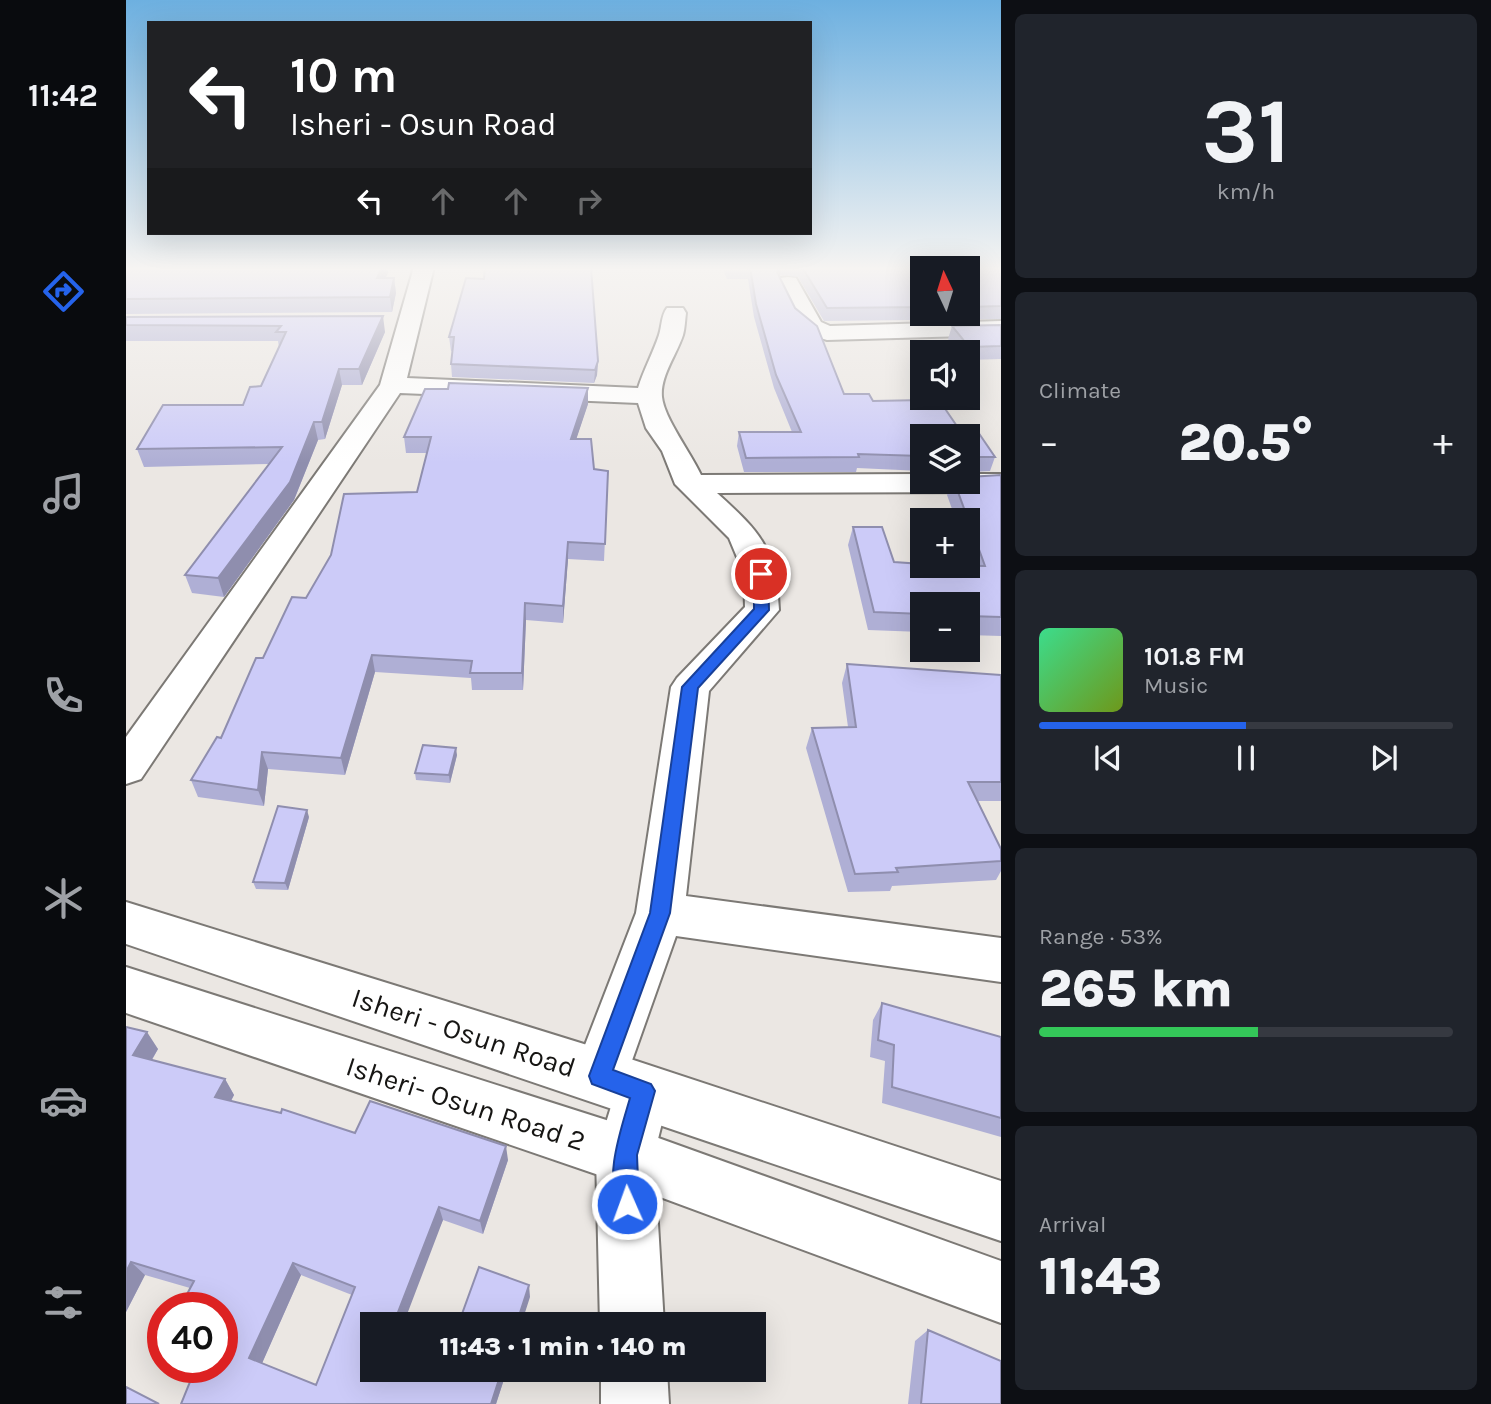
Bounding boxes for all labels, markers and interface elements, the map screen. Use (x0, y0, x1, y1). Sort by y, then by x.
text: 10 m (290, 47, 397, 104)
icon: left (175, 49, 266, 140)
text: 11:42 (28, 77, 98, 114)
text: 31 (1201, 79, 1291, 185)
text: Isheri - Osun Road (290, 106, 556, 143)
text: km/h (1217, 178, 1275, 205)
icon: left (351, 182, 389, 220)
icon: ahead (424, 182, 462, 220)
icon: ahead (497, 182, 535, 220)
icon: right (570, 182, 608, 220)
north arrow (910, 256, 980, 326)
map controls (910, 256, 980, 662)
icon: directions (39, 267, 88, 316)
button: sound (910, 340, 980, 410)
text: Climate (1039, 377, 1121, 404)
text: 20.5° (1178, 412, 1314, 473)
text: − (1039, 420, 1059, 465)
text: + (1433, 420, 1453, 465)
button: layers (910, 424, 980, 494)
icon: music (39, 469, 88, 518)
button: + (910, 508, 980, 578)
pin (731, 544, 791, 604)
icon: arrive (742, 555, 780, 593)
button: − (910, 592, 980, 662)
text: 101.8 FM (1144, 641, 1245, 672)
icon: phone (39, 671, 88, 720)
text: Music (1144, 672, 1208, 699)
icon: previous (1089, 739, 1127, 777)
icon: pause (1227, 739, 1265, 777)
icon: next (1365, 739, 1403, 777)
icon: climate (39, 874, 88, 923)
text: Range · 53% (1039, 923, 1163, 950)
text: 265 km (1039, 958, 1233, 1019)
street label: Isheri - Osun Road (348, 981, 580, 1084)
street label: Isheri- Osun Road 2 (342, 1049, 589, 1158)
icon: car (39, 1076, 88, 1125)
position arrow (590, 1167, 664, 1241)
text: Arrival (1039, 1211, 1106, 1238)
text: 11:43 (1039, 1246, 1162, 1307)
icon: filters (39, 1278, 88, 1327)
speed limit sign: 40 (147, 1292, 238, 1383)
text: 11:43 · 1 min · 140 m (440, 1331, 686, 1362)

